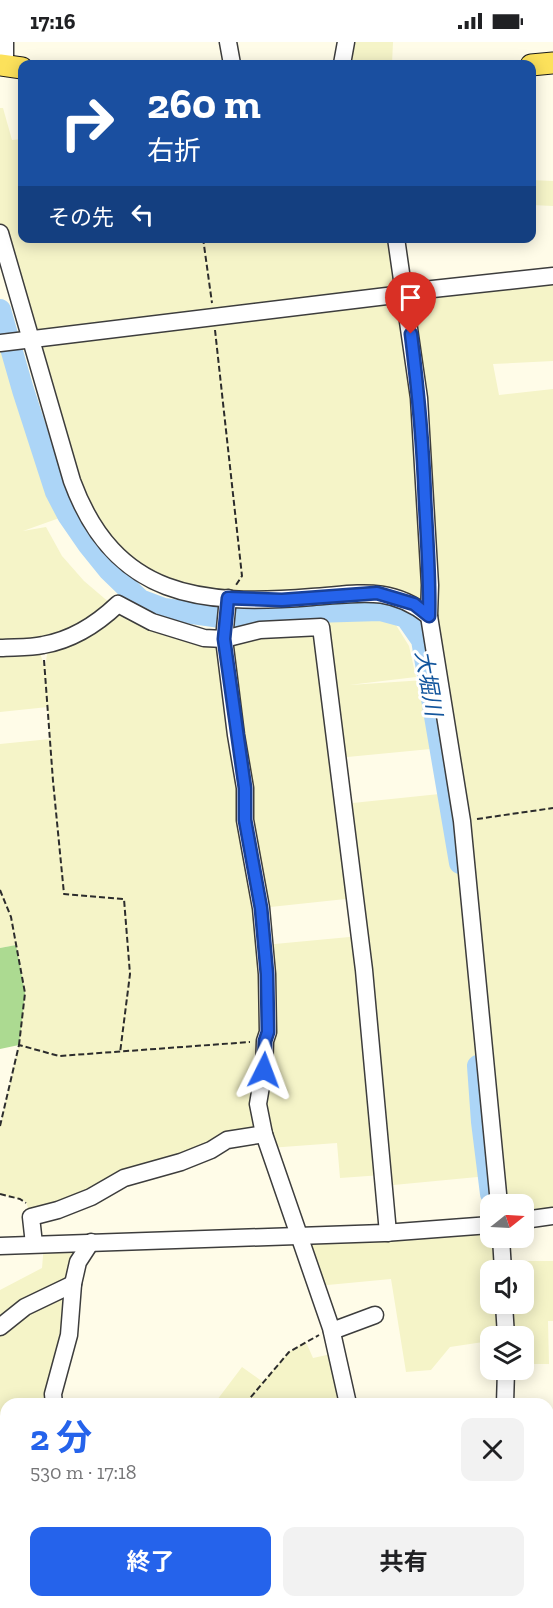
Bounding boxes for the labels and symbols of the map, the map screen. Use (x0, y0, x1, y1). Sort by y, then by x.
pin (385, 272, 436, 334)
water label: 大堀川 (409, 648, 448, 720)
position arrow (232, 1038, 296, 1102)
north arrow (480, 1194, 534, 1248)

